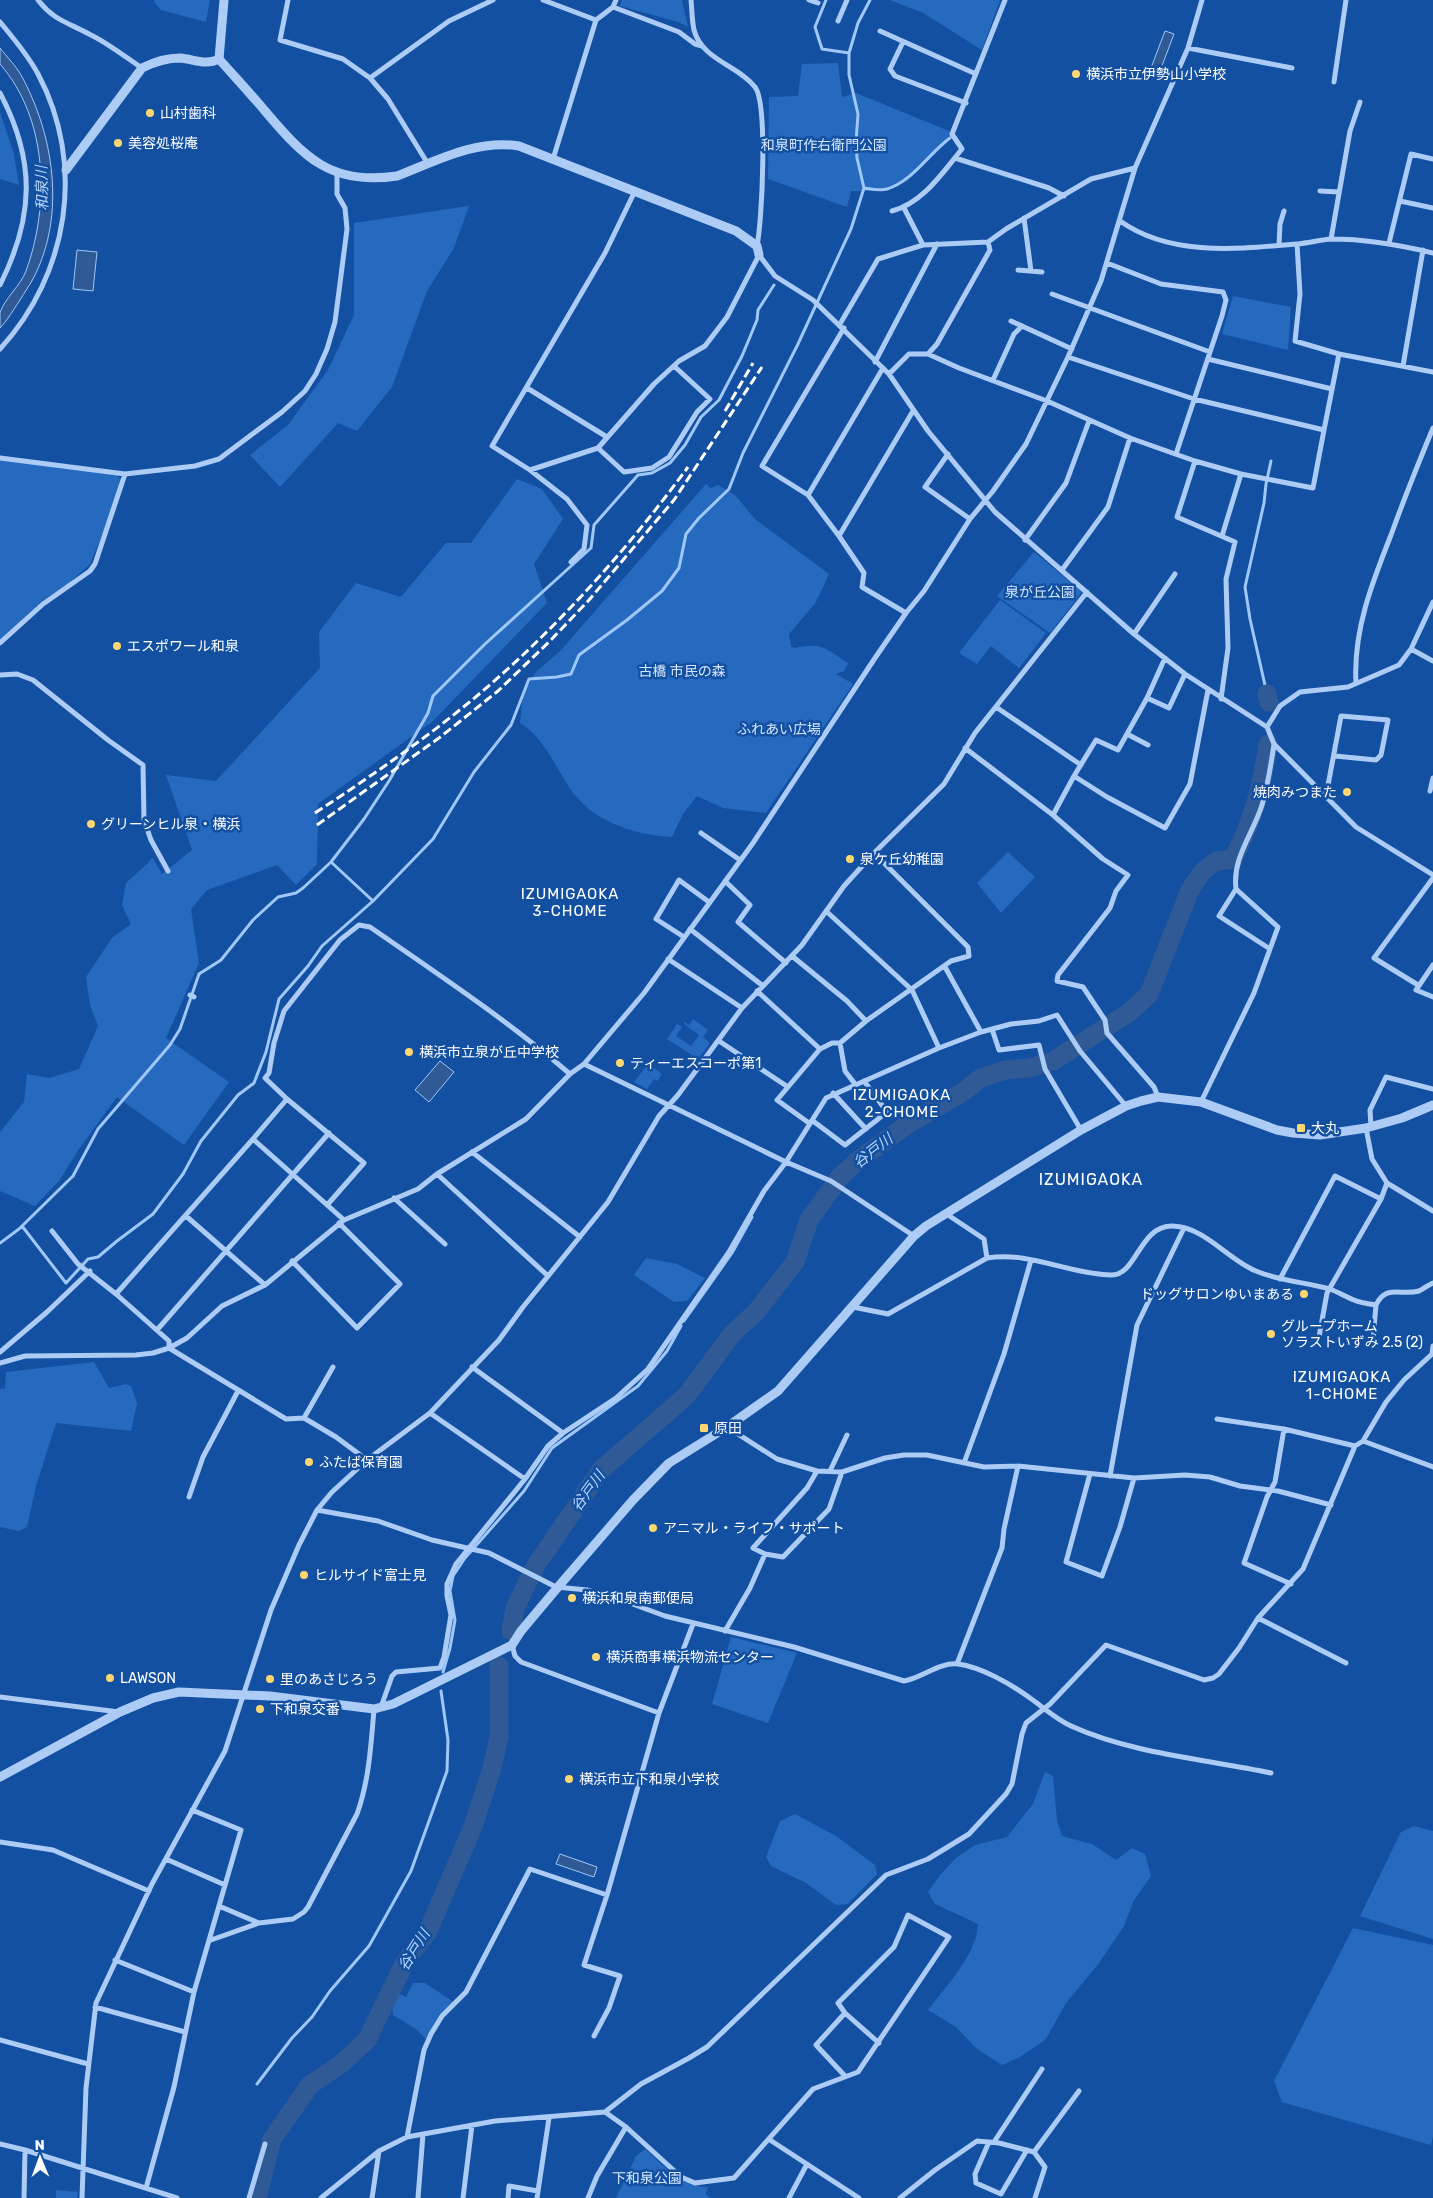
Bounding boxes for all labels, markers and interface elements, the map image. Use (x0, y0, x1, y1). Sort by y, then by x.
place label: 横浜市立伊勢山小学校 (1086, 66, 1226, 83)
marker: 横浜市立伊勢山小学校 (1070, 68, 1082, 80)
place label: 山村歯科 (160, 105, 216, 122)
marker: 山村歯科 (144, 107, 156, 119)
place label: 美容処桜庵 (128, 135, 198, 152)
marker: 美容処桜庵 (112, 137, 124, 149)
park label: 和泉町作右衛門公園 (761, 137, 887, 154)
water label: 和泉川 (33, 163, 51, 211)
park label: 泉が丘公園 (1005, 584, 1075, 601)
place label: エスポワール和泉 (127, 638, 239, 655)
marker: エスポワール和泉 (111, 640, 123, 652)
park label: 古橋 市民の森 (638, 663, 726, 680)
park label: ふれあい広場 (737, 721, 821, 738)
place label: 焼肉みつまた (1253, 784, 1337, 801)
marker: 焼肉みつまた (1341, 786, 1353, 798)
place label: グリーンヒル泉・横浜 (101, 816, 240, 833)
marker: グリーンヒル泉・横浜 (85, 818, 97, 830)
place label: 泉ケ丘幼稚園 (860, 851, 944, 868)
marker: 泉ケ丘幼稚園 (844, 853, 856, 865)
district label: IZUMIGAOKA 3-CHOME (521, 885, 619, 920)
place label: 横浜市立泉が丘中学校 (419, 1044, 559, 1061)
marker: 横浜市立泉が丘中学校 (403, 1046, 415, 1058)
place label: ティーエスコーポ第1 (630, 1055, 761, 1072)
marker: ティーエスコーポ第1 (614, 1057, 626, 1069)
district label: IZUMIGAOKA 2-CHOME (853, 1086, 951, 1121)
place label: 大丸 (1311, 1120, 1339, 1137)
marker: 大丸 (1295, 1122, 1307, 1134)
water label: 谷戸川 (850, 1129, 898, 1172)
district label: IZUMIGAOKA (1039, 1170, 1143, 1189)
place label: ドッグサロンゆいまある (1140, 1286, 1294, 1303)
marker: ドッグサロンゆいまある (1298, 1288, 1310, 1300)
place label: グループホーム ソラストいずみ 2.5 (2) (1281, 1318, 1423, 1351)
marker: グループホーム ソラストいずみ 2.5 (2) (1265, 1328, 1277, 1340)
district label: IZUMIGAOKA 1-CHOME (1293, 1368, 1391, 1403)
place label: 原田 (714, 1420, 742, 1437)
marker: 原田 (698, 1422, 710, 1434)
place label: ふたば保育園 (319, 1454, 403, 1471)
marker: ふたば保育園 (303, 1456, 315, 1468)
water label: 谷戸川 (567, 1466, 610, 1514)
place label: アニマル・ライフ・サポート (663, 1520, 845, 1537)
marker: アニマル・ライフ・サポート (647, 1522, 659, 1534)
place label: ヒルサイド富士見 (314, 1567, 426, 1584)
marker: ヒルサイド富士見 (298, 1569, 310, 1581)
place label: 横浜和泉南郵便局 (582, 1590, 694, 1607)
marker: 横浜和泉南郵便局 (566, 1592, 578, 1604)
place label: 横浜商事横浜物流センター (606, 1649, 774, 1666)
marker: 横浜商事横浜物流センター (590, 1651, 602, 1663)
place label: LAWSON (120, 1670, 176, 1687)
place label: 里のあさじろう (280, 1671, 378, 1688)
marker: LAWSON (104, 1672, 116, 1684)
marker: 里のあさじろう (264, 1673, 276, 1685)
place label: 下和泉交番 (270, 1701, 340, 1718)
marker: 下和泉交番 (254, 1703, 266, 1715)
place label: 横浜市立下和泉小学校 (579, 1771, 719, 1788)
marker: 横浜市立下和泉小学校 (563, 1773, 575, 1785)
water label: 谷戸川 (394, 1924, 435, 1974)
north arrow (15, 2133, 65, 2183)
text: N (35, 2137, 45, 2154)
park label: 下和泉公園 (612, 2170, 682, 2187)

